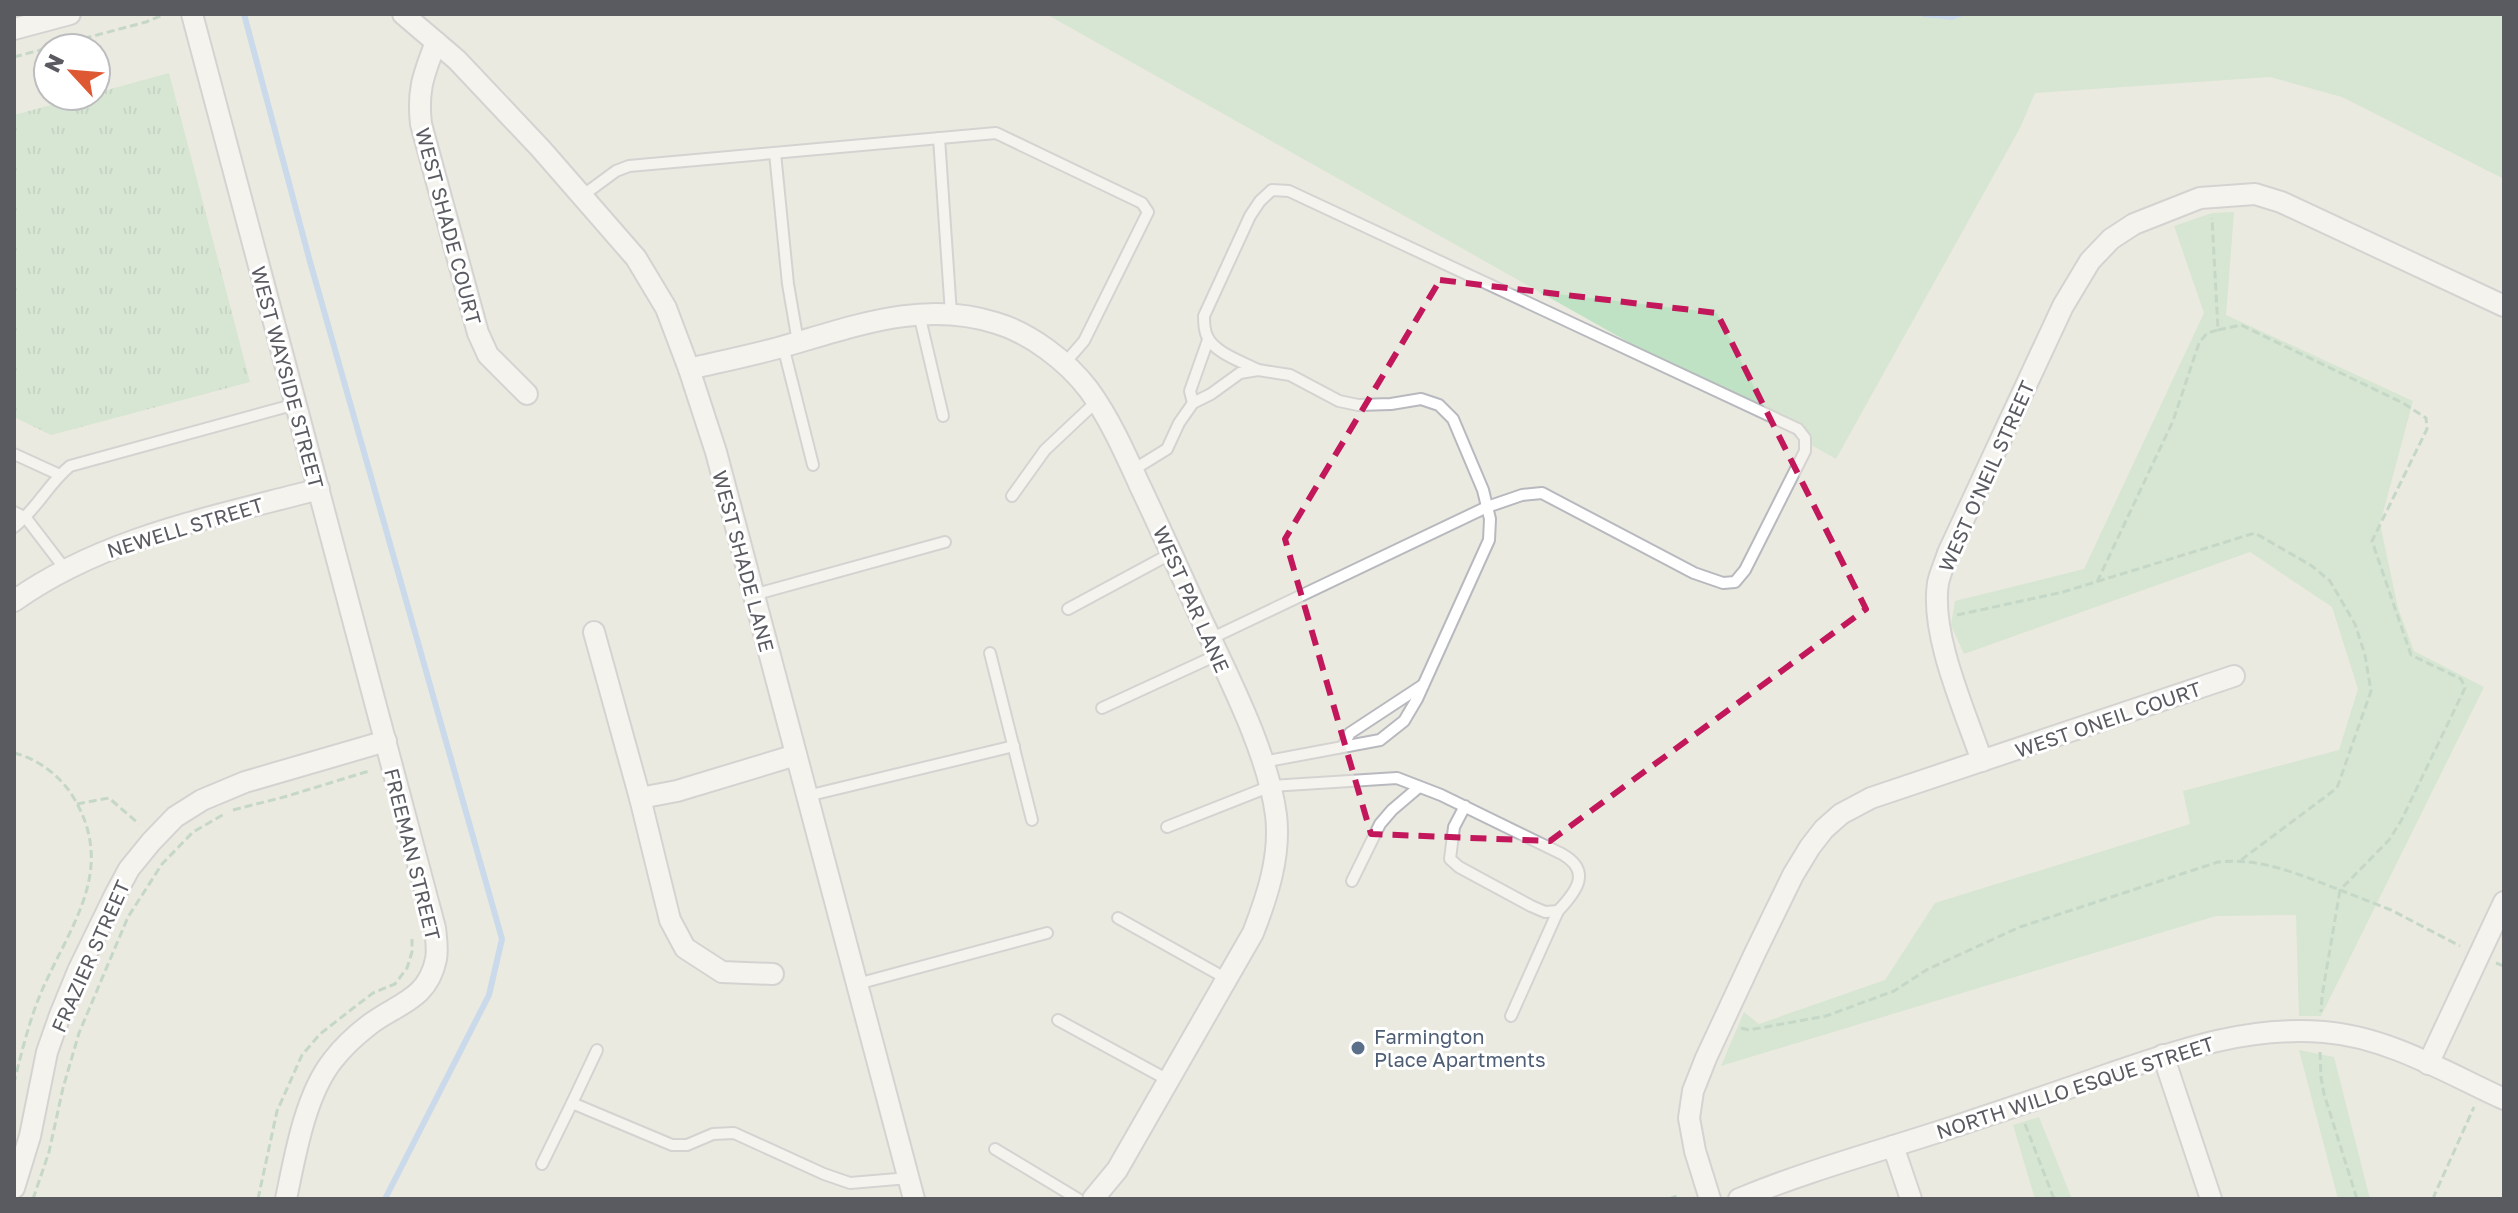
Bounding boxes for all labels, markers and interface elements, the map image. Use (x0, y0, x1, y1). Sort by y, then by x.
north arrow (32, 32, 112, 112)
text: N (38, 50, 69, 76)
street label: WEST SHADE COURT (411, 125, 487, 327)
street label: WEST WAYSIDE STREET (247, 263, 329, 491)
street label: WEST O'NEIL STREET (1933, 377, 2039, 575)
street label: WEST SHADE LANE (708, 468, 780, 654)
street label: NEWELL STREET (104, 492, 266, 562)
street label: WEST PAR LANE (1149, 522, 1235, 676)
street label: WEST ONEIL COURT (2012, 676, 2204, 762)
street label: FREEMAN STREET (380, 766, 446, 942)
street label: FRAZIER STREET (46, 876, 134, 1036)
place label: Farmington Place Apartments (1374, 1024, 1546, 1071)
street label: NORTH WILLO ESQUE STREET (1933, 1031, 2217, 1143)
marker: Farmington Place Apartments (1349, 1039, 1367, 1057)

